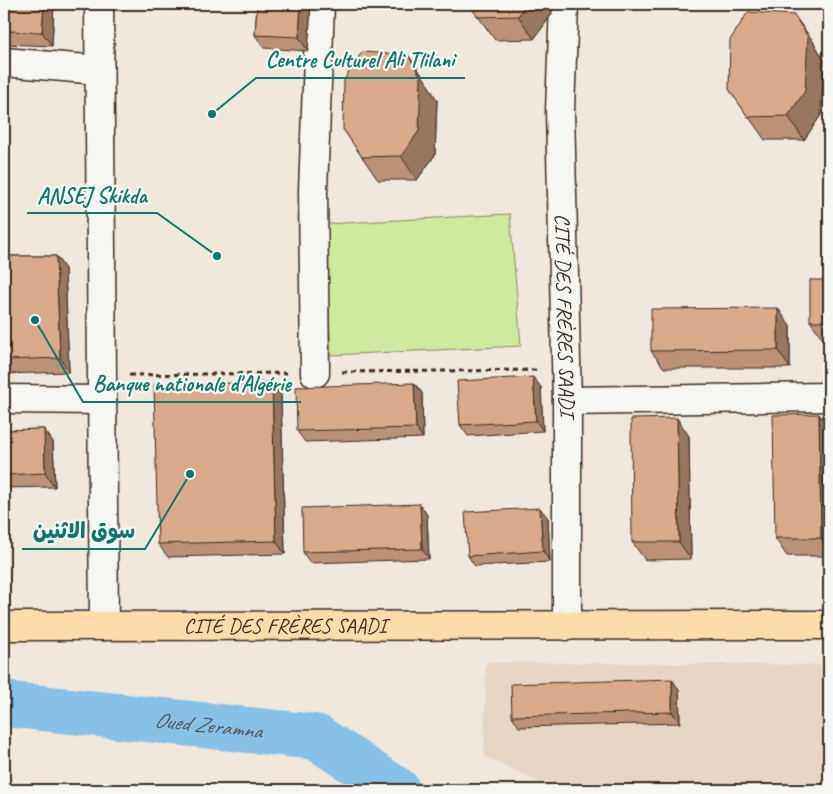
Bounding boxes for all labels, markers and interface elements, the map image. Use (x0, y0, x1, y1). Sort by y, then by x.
callout: Centre Culturel Ali Tlilani (256, 41, 465, 78)
text: Centre Culturel Ali Tlilani (266, 46, 457, 74)
callout: ANSEJ Skikda (27, 176, 157, 213)
text: ANSEJ Skikda (37, 182, 149, 210)
street label: CITÉ DES FRÈRES SAADI (549, 213, 580, 421)
callout: Banque nationale d'Algérie (83, 365, 301, 402)
text: Banque nationale d'Algérie (93, 370, 293, 398)
callout: سوق الاثنين (22, 512, 145, 549)
text: سوق الاثنين (33, 517, 135, 545)
street label: CITÉ DES FRÈRES SAADI (184, 613, 391, 639)
water label: Oued Zeramna (153, 706, 265, 745)

